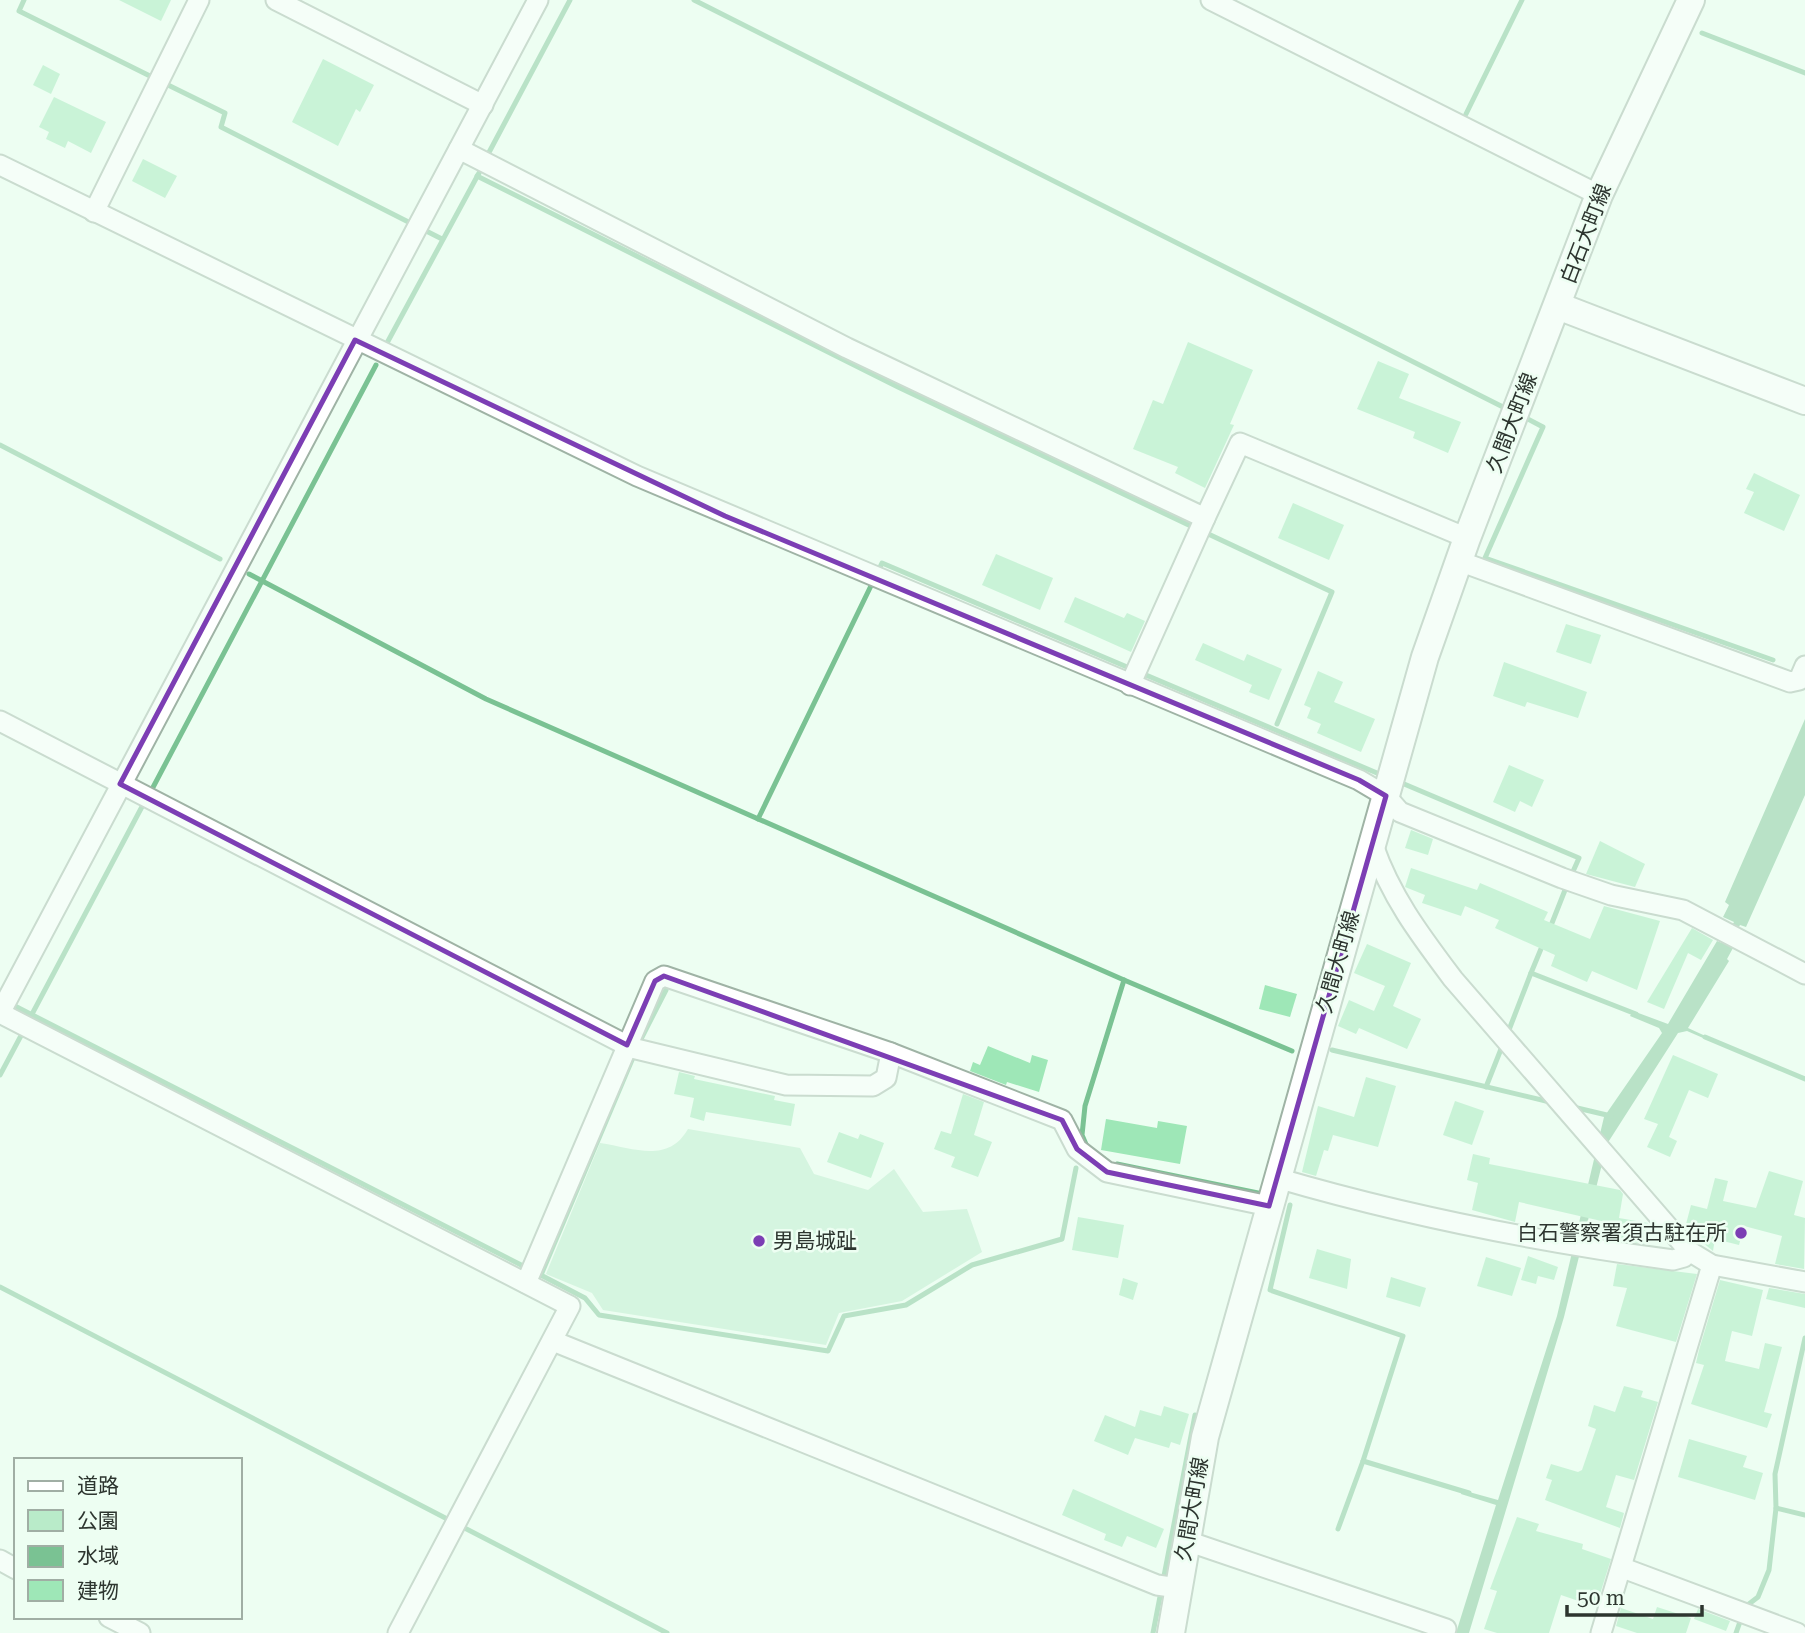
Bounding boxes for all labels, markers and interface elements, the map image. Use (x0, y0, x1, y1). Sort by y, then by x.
street label: 白石大町線 (1556, 181, 1616, 287)
street label: 久間大町線 (1482, 370, 1542, 476)
street label: 久間大町線 (1312, 908, 1364, 1016)
place label: 白石警察署須古駐在所 (1517, 1221, 1727, 1245)
marker: 白石警察署須古駐在所 (1733, 1225, 1749, 1241)
place label: 男島城趾 (773, 1229, 857, 1253)
marker: 男島城趾 (751, 1233, 767, 1249)
street label: 久間大町線 (1171, 1455, 1213, 1563)
legend (14, 1458, 242, 1619)
text: 道路 (77, 1474, 119, 1498)
text: 公園 (77, 1509, 119, 1533)
text: 水域 (77, 1544, 119, 1568)
scale bar (1567, 1574, 1702, 1618)
text: 建物 (77, 1579, 119, 1603)
text: 50 m (1577, 1586, 1625, 1610)

